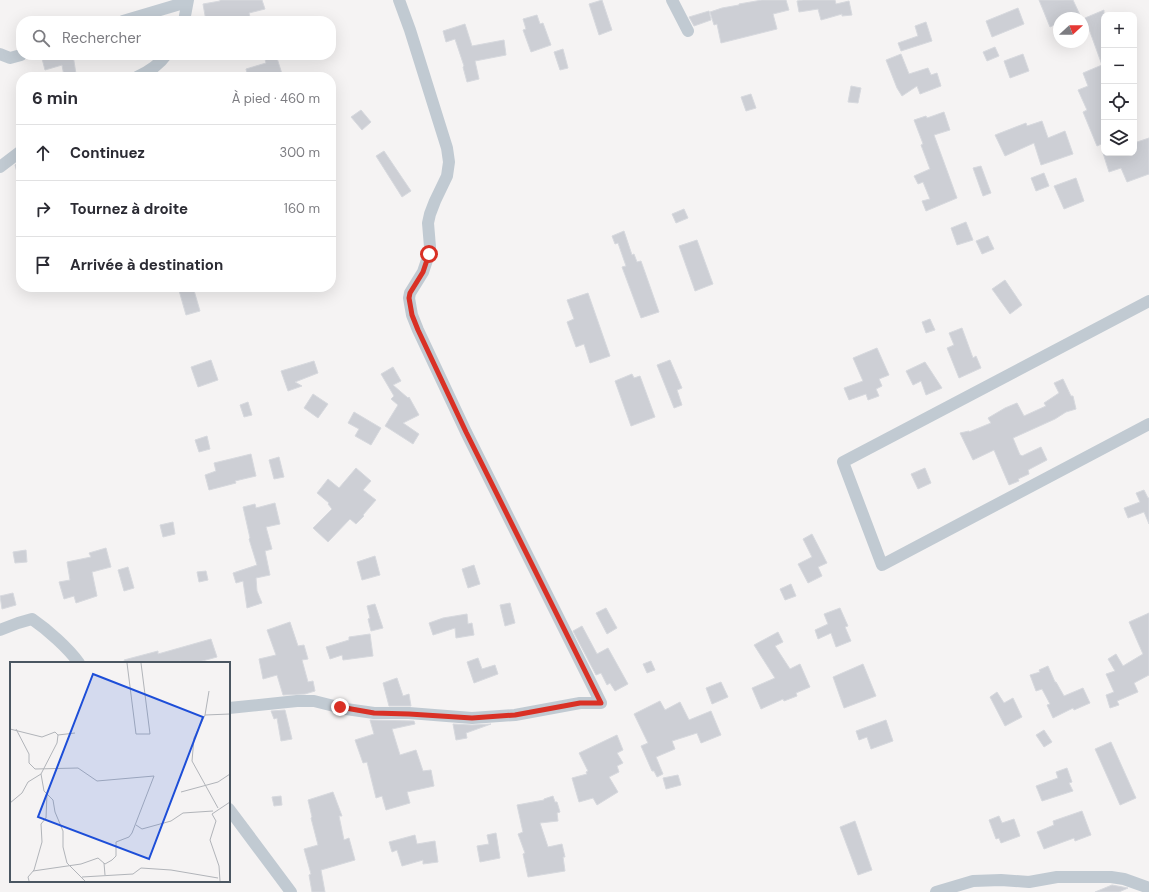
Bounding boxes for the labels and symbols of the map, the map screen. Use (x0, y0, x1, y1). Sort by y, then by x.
north arrow (1053, 12, 1089, 48)
route start (420, 245, 438, 263)
inset map (10, 662, 230, 882)
route end (331, 698, 349, 716)

